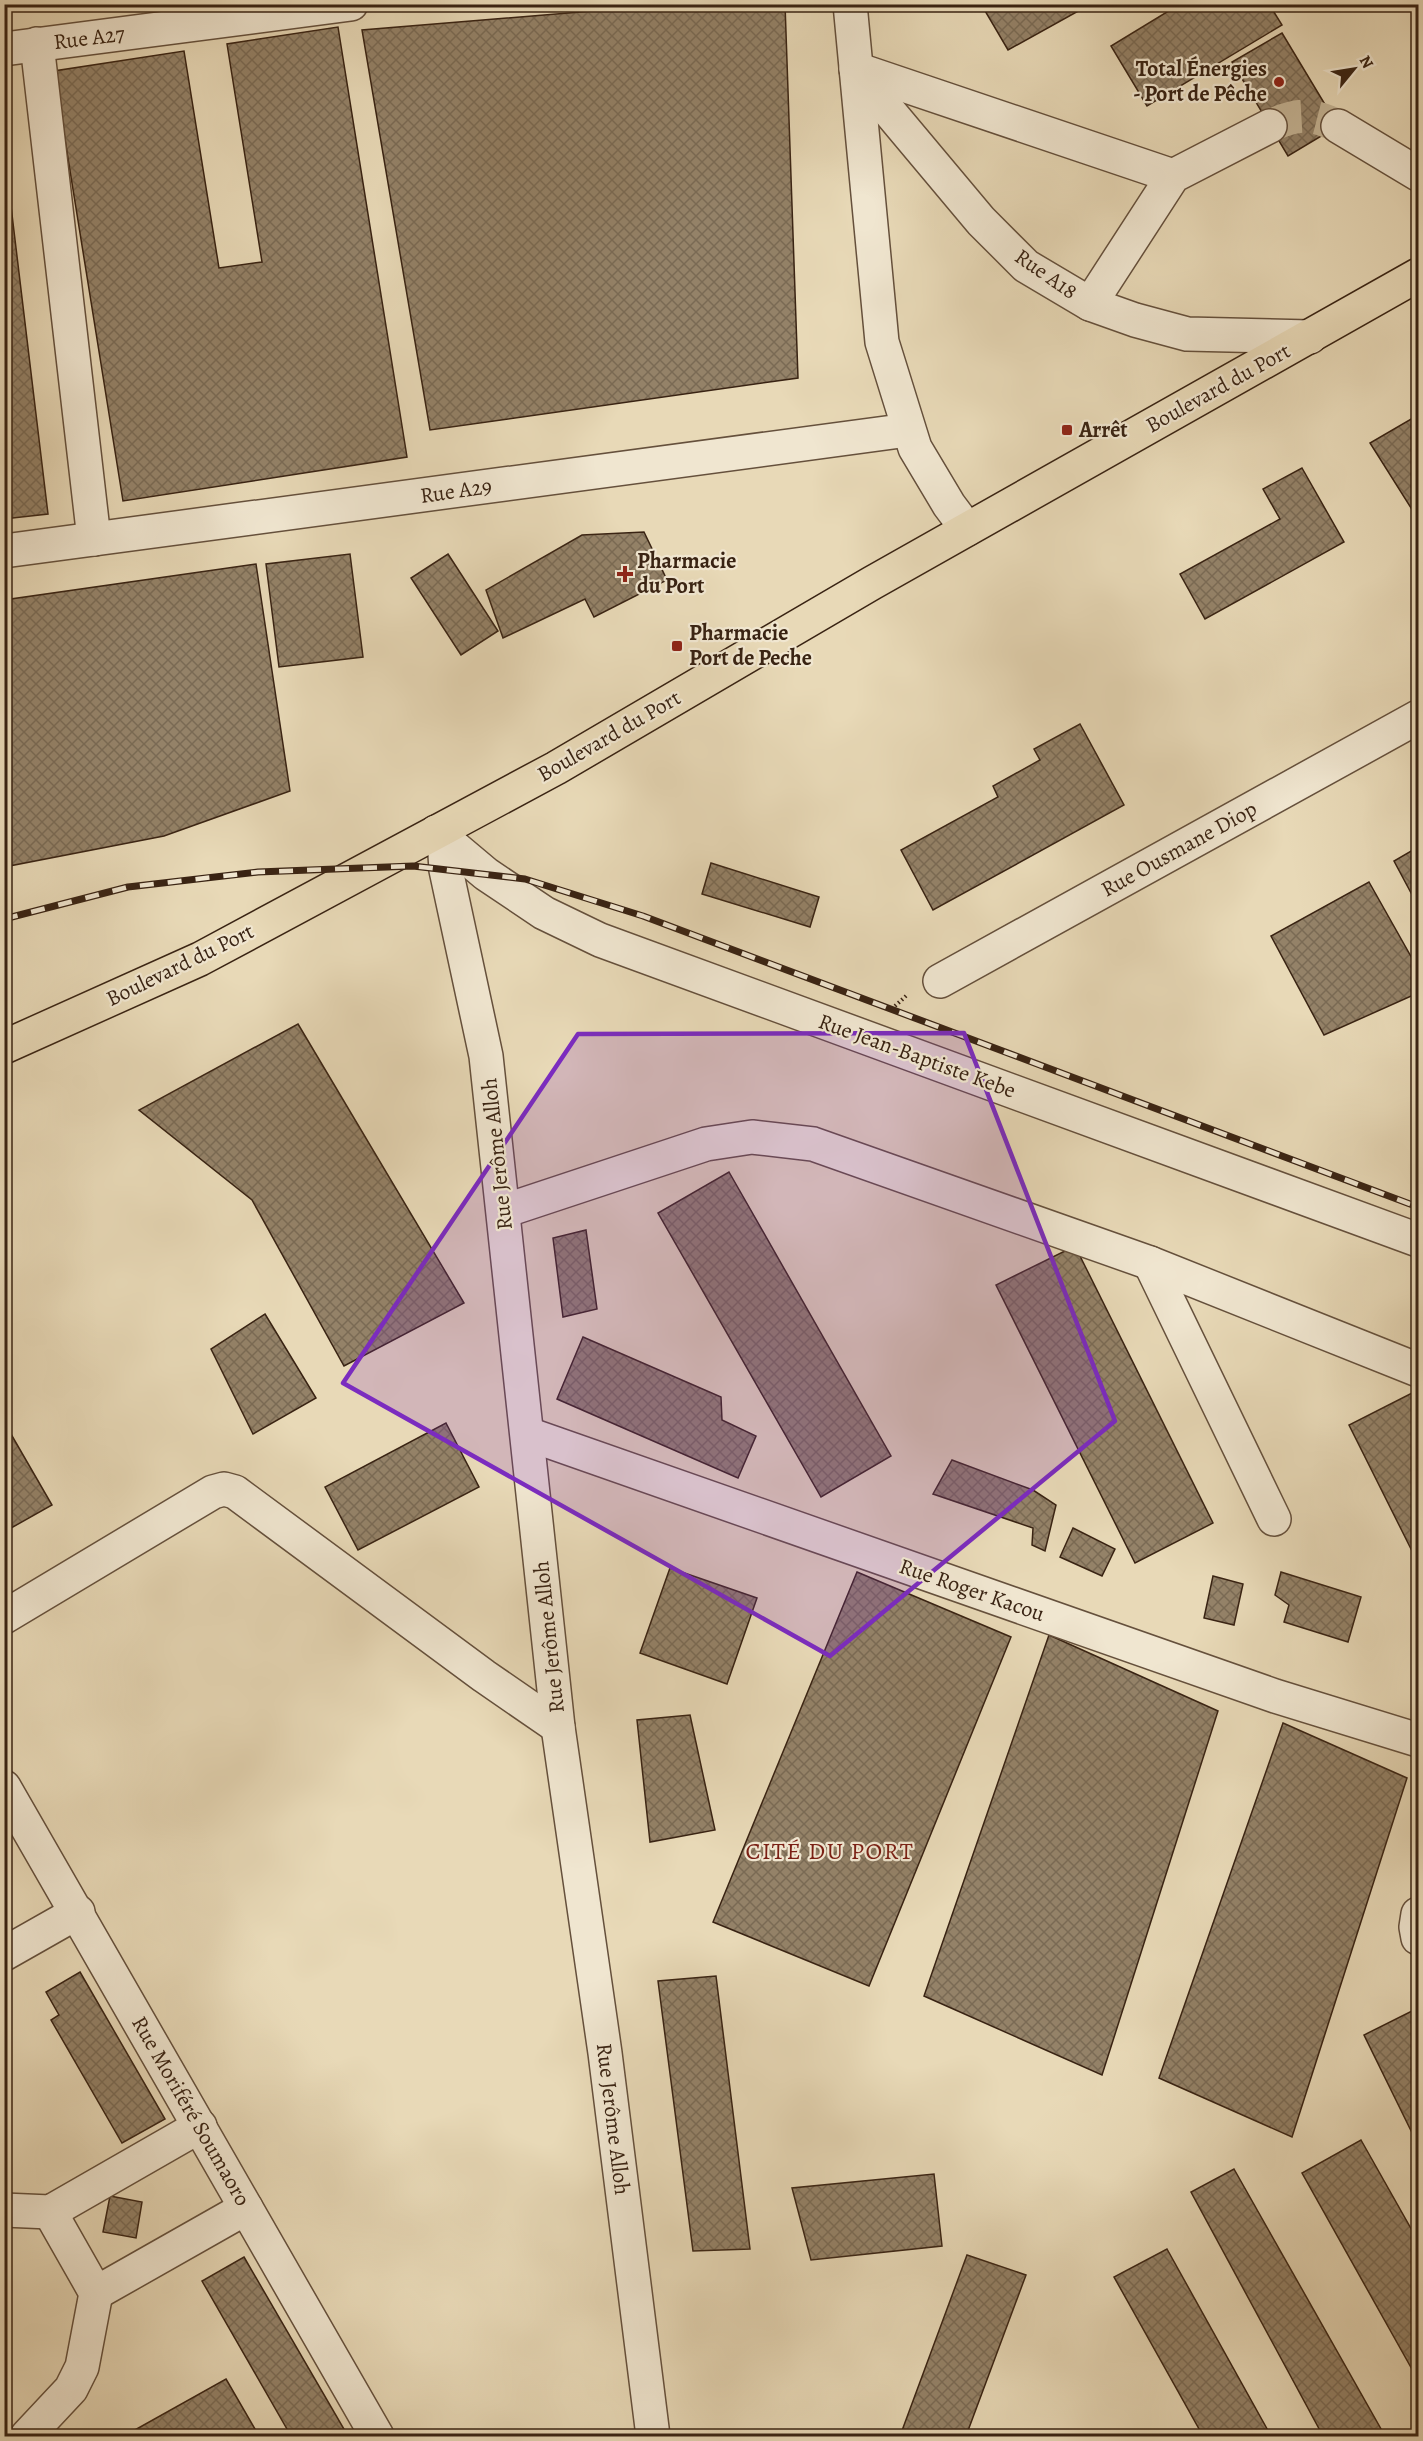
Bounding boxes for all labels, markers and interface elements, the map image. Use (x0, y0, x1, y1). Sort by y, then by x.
street label: Rue A27 (52, 19, 127, 57)
north arrow (1324, 39, 1384, 99)
text: N (1354, 51, 1379, 73)
place label: Total Énergies - Port de Pêche (1133, 54, 1267, 109)
marker: Total Énergies - Port de Pêche (1272, 75, 1286, 89)
street label: Rue A18 (1009, 242, 1083, 306)
street label: Boulevard du Port (1140, 336, 1296, 440)
place label: Arrêt (1078, 415, 1128, 445)
marker: Arrêt (1060, 423, 1074, 437)
street label: Rue A29 (418, 471, 494, 511)
place label: Pharmacie du Port (637, 546, 736, 601)
marker: Pharmacie du Port (618, 567, 632, 581)
place label: Pharmacie Port de Peche (689, 618, 812, 673)
marker: Pharmacie Port de Peche (670, 639, 684, 653)
street label: Boulevard du Port (532, 683, 686, 789)
street label: Rue Ousmane Diop (1096, 794, 1262, 904)
street label: Boulevard du Port (101, 916, 259, 1014)
street label: Rue Jean-Baptiste Kebe (814, 1006, 1020, 1106)
street label: Rue Jerôme Alloh (474, 1076, 520, 1231)
street label: Rue Roger Kacou (895, 1551, 1049, 1629)
street label: Rue Jerôme Alloh (526, 1559, 572, 1714)
district label: CITÉ DU PORT (746, 1835, 914, 1867)
street label: Rue Moriféré Soumaoro (124, 2011, 258, 2211)
street label: Rue Jerôme Alloh (589, 2041, 637, 2197)

